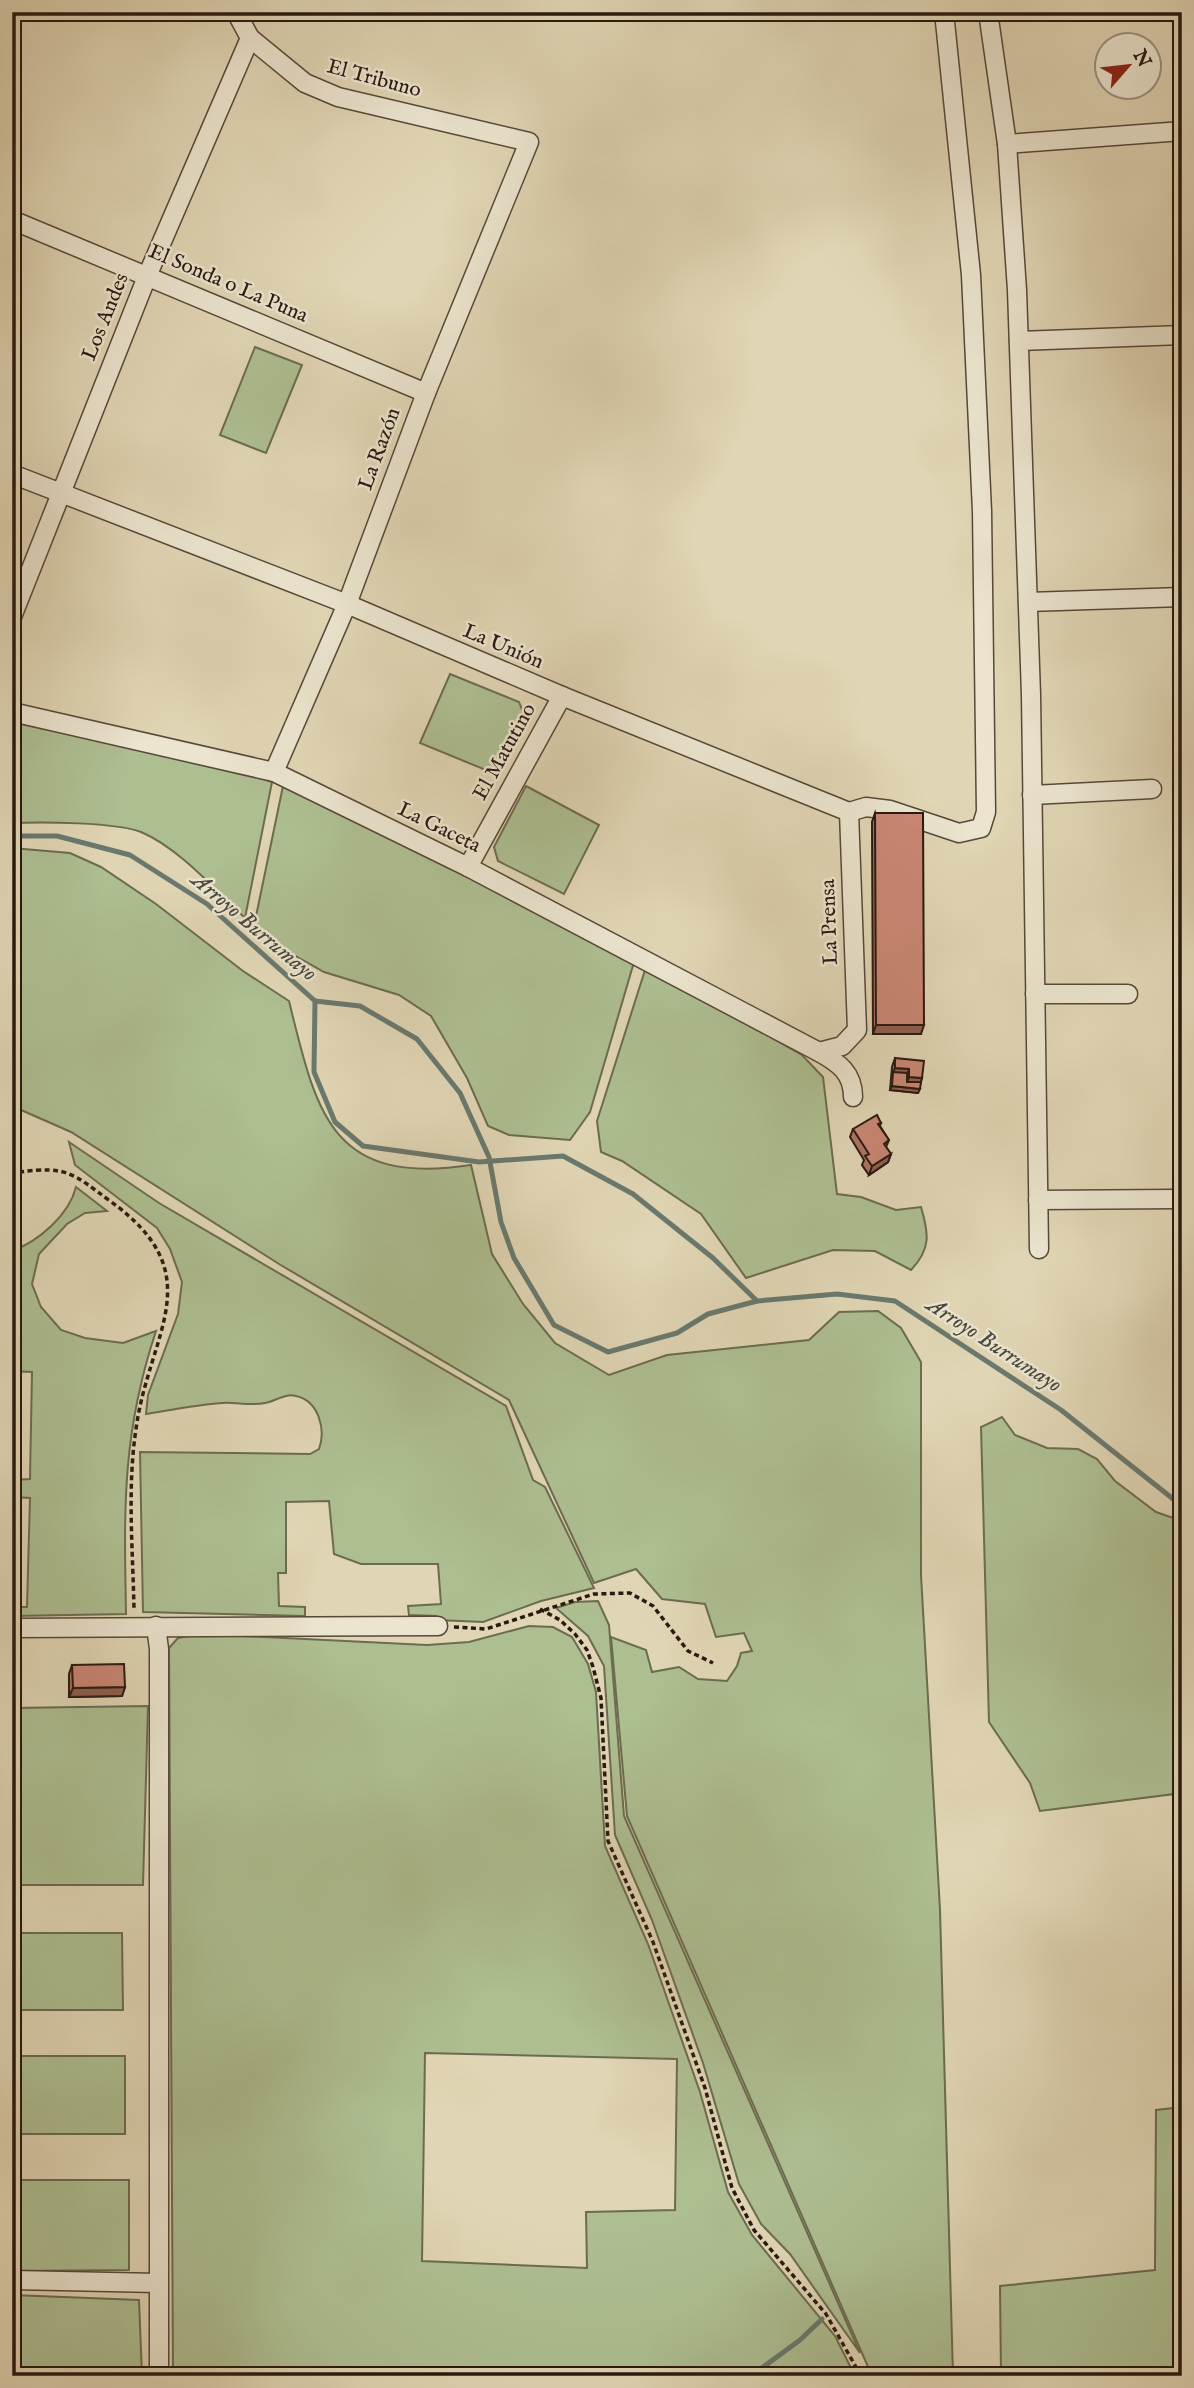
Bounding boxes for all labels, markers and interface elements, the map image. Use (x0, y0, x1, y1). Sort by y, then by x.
north arrow (1092, 32, 1162, 102)
text: N (1126, 45, 1156, 72)
street label: El Tribuno (324, 53, 424, 105)
street label: El Sonda o La Puna (144, 238, 313, 330)
street label: Los Andes (76, 269, 136, 365)
street label: La Razón (353, 404, 407, 494)
street label: La Unión (459, 618, 547, 676)
street label: El Matutino (467, 699, 543, 805)
street label: La Gaceta (393, 796, 486, 860)
water label: Arroyo Burrumayo (184, 865, 323, 988)
street label: La Prensa (815, 878, 845, 965)
water label: Arroyo Burrumayo (919, 1289, 1067, 1400)

